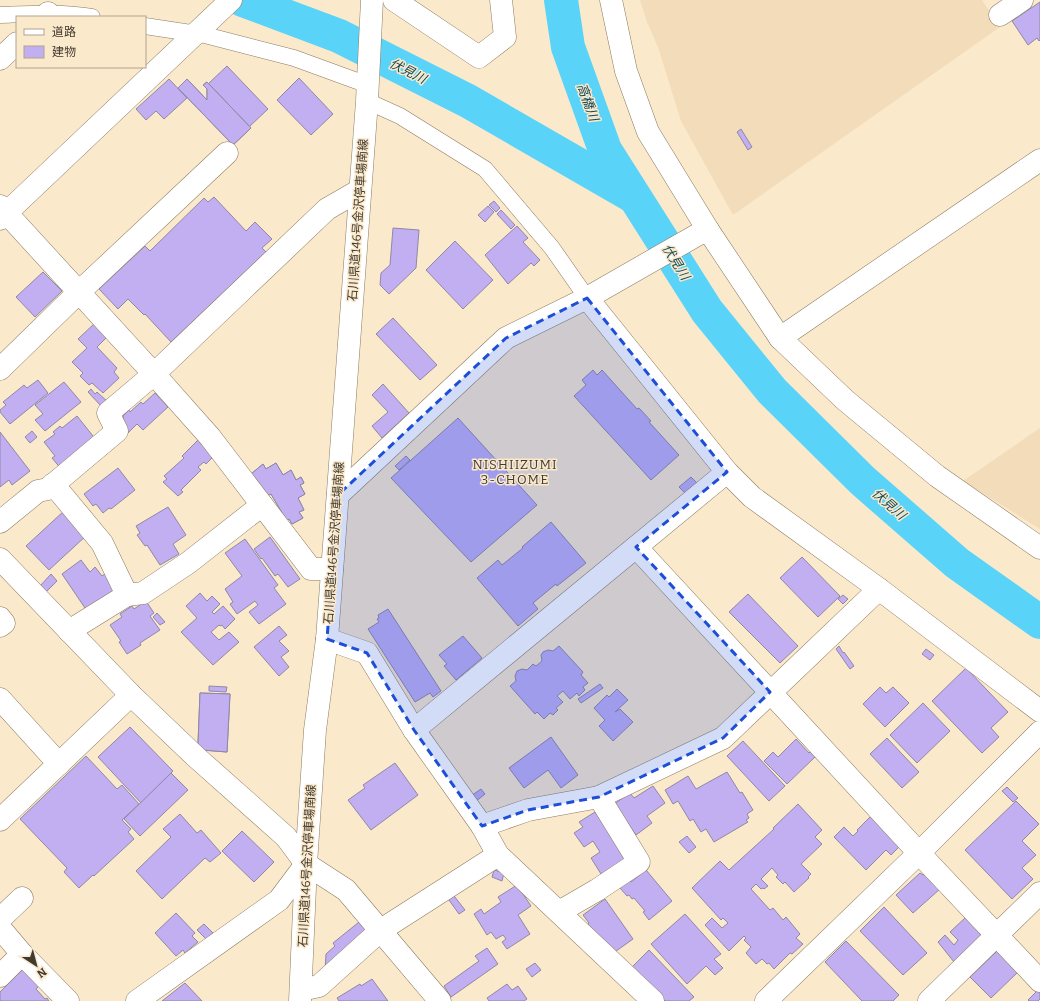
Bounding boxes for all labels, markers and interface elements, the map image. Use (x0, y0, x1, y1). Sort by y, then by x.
legend (16, 16, 146, 68)
text: 道路 (52, 25, 76, 39)
text: 建物 (52, 45, 76, 59)
water label: 伏見川 (387, 55, 431, 87)
water label: 高橋川 (574, 81, 602, 125)
street label: 石川県道146号金沢停車場南線 (345, 138, 371, 302)
water label: 伏見川 (659, 241, 694, 284)
district label: NISHIIZUMI 3-CHOME (472, 457, 558, 487)
street label: 石川県道146号金沢停車場南線 (321, 461, 347, 625)
water label: 伏見川 (869, 486, 910, 524)
street label: 石川県道146号金沢停車場南線 (296, 784, 318, 948)
north arrow (16, 945, 56, 985)
text: N (34, 965, 49, 981)

